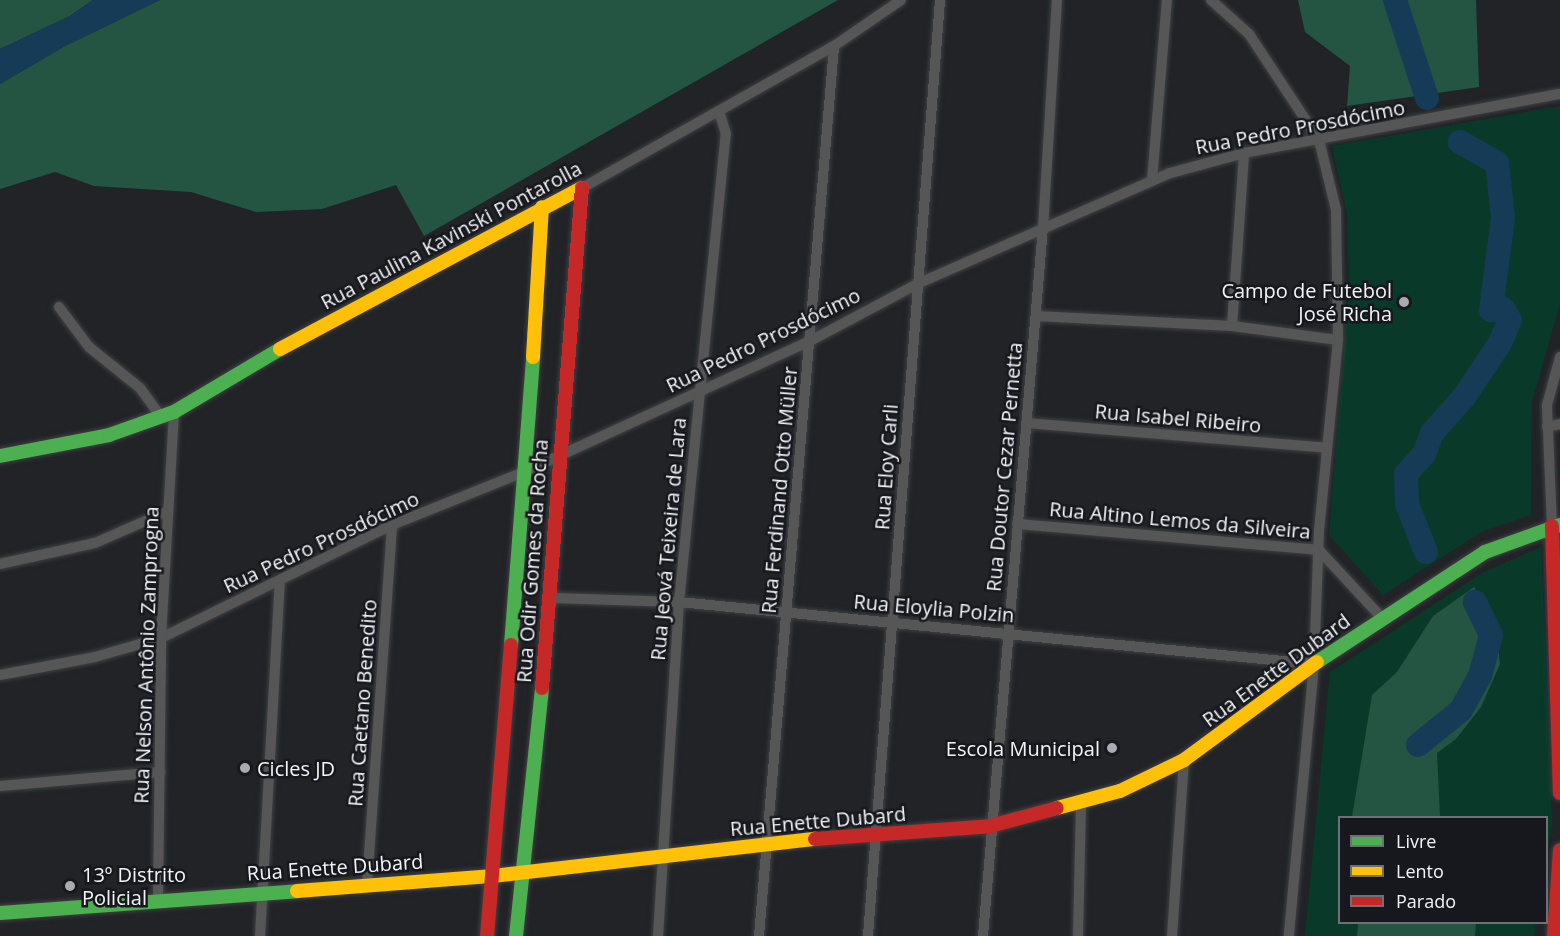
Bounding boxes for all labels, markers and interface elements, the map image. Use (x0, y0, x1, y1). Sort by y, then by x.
street label: Rua Pedro Prosdócimo (1193, 95, 1407, 159)
street label: Rua Paulina Kavinski Pontarolla (316, 156, 586, 314)
place label: Campo de Futebol José Richa (1221, 278, 1392, 325)
street label: Rua Pedro Prosdócimo (662, 283, 864, 397)
marker: Campo de Futebol José Richa (1397, 295, 1411, 309)
street label: Rua Doutor Cezar Pernetta (981, 341, 1027, 593)
street label: Rua Ferdinand Otto Müller (756, 366, 802, 614)
street label: Rua Isabel Ribeiro (1094, 399, 1262, 437)
street label: Rua Eloy Carli (870, 403, 902, 531)
street label: Rua Jeová Teixeira de Lara (645, 416, 691, 662)
street label: Rua Odir Gomes da Rocha (512, 438, 552, 684)
street label: Rua Pedro Prosdócimo (219, 486, 423, 598)
street label: Rua Altino Lemos da Silveira (1048, 497, 1312, 543)
street label: Rua Nelson Antônio Zamprogna (129, 506, 163, 804)
street label: Rua Eloylia Polzin (853, 589, 1015, 627)
street label: Rua Caetano Benedito (343, 599, 381, 807)
street label: Rua Enette Dubard (1197, 608, 1355, 732)
place label: Escola Municipal (946, 736, 1100, 760)
marker: Escola Municipal (1105, 741, 1119, 755)
place label: Cicles JD (257, 756, 335, 780)
marker: Cicles JD (238, 761, 252, 775)
street label: Rua Enette Dubard (729, 801, 907, 841)
legend (1338, 816, 1548, 924)
text: Livre (1396, 829, 1436, 853)
street label: Rua Enette Dubard (246, 849, 424, 885)
text: Lento (1396, 859, 1444, 883)
place label: 13º Distrito Policial (82, 862, 186, 909)
marker: 13º Distrito Policial (63, 879, 77, 893)
text: Parado (1396, 889, 1456, 913)

